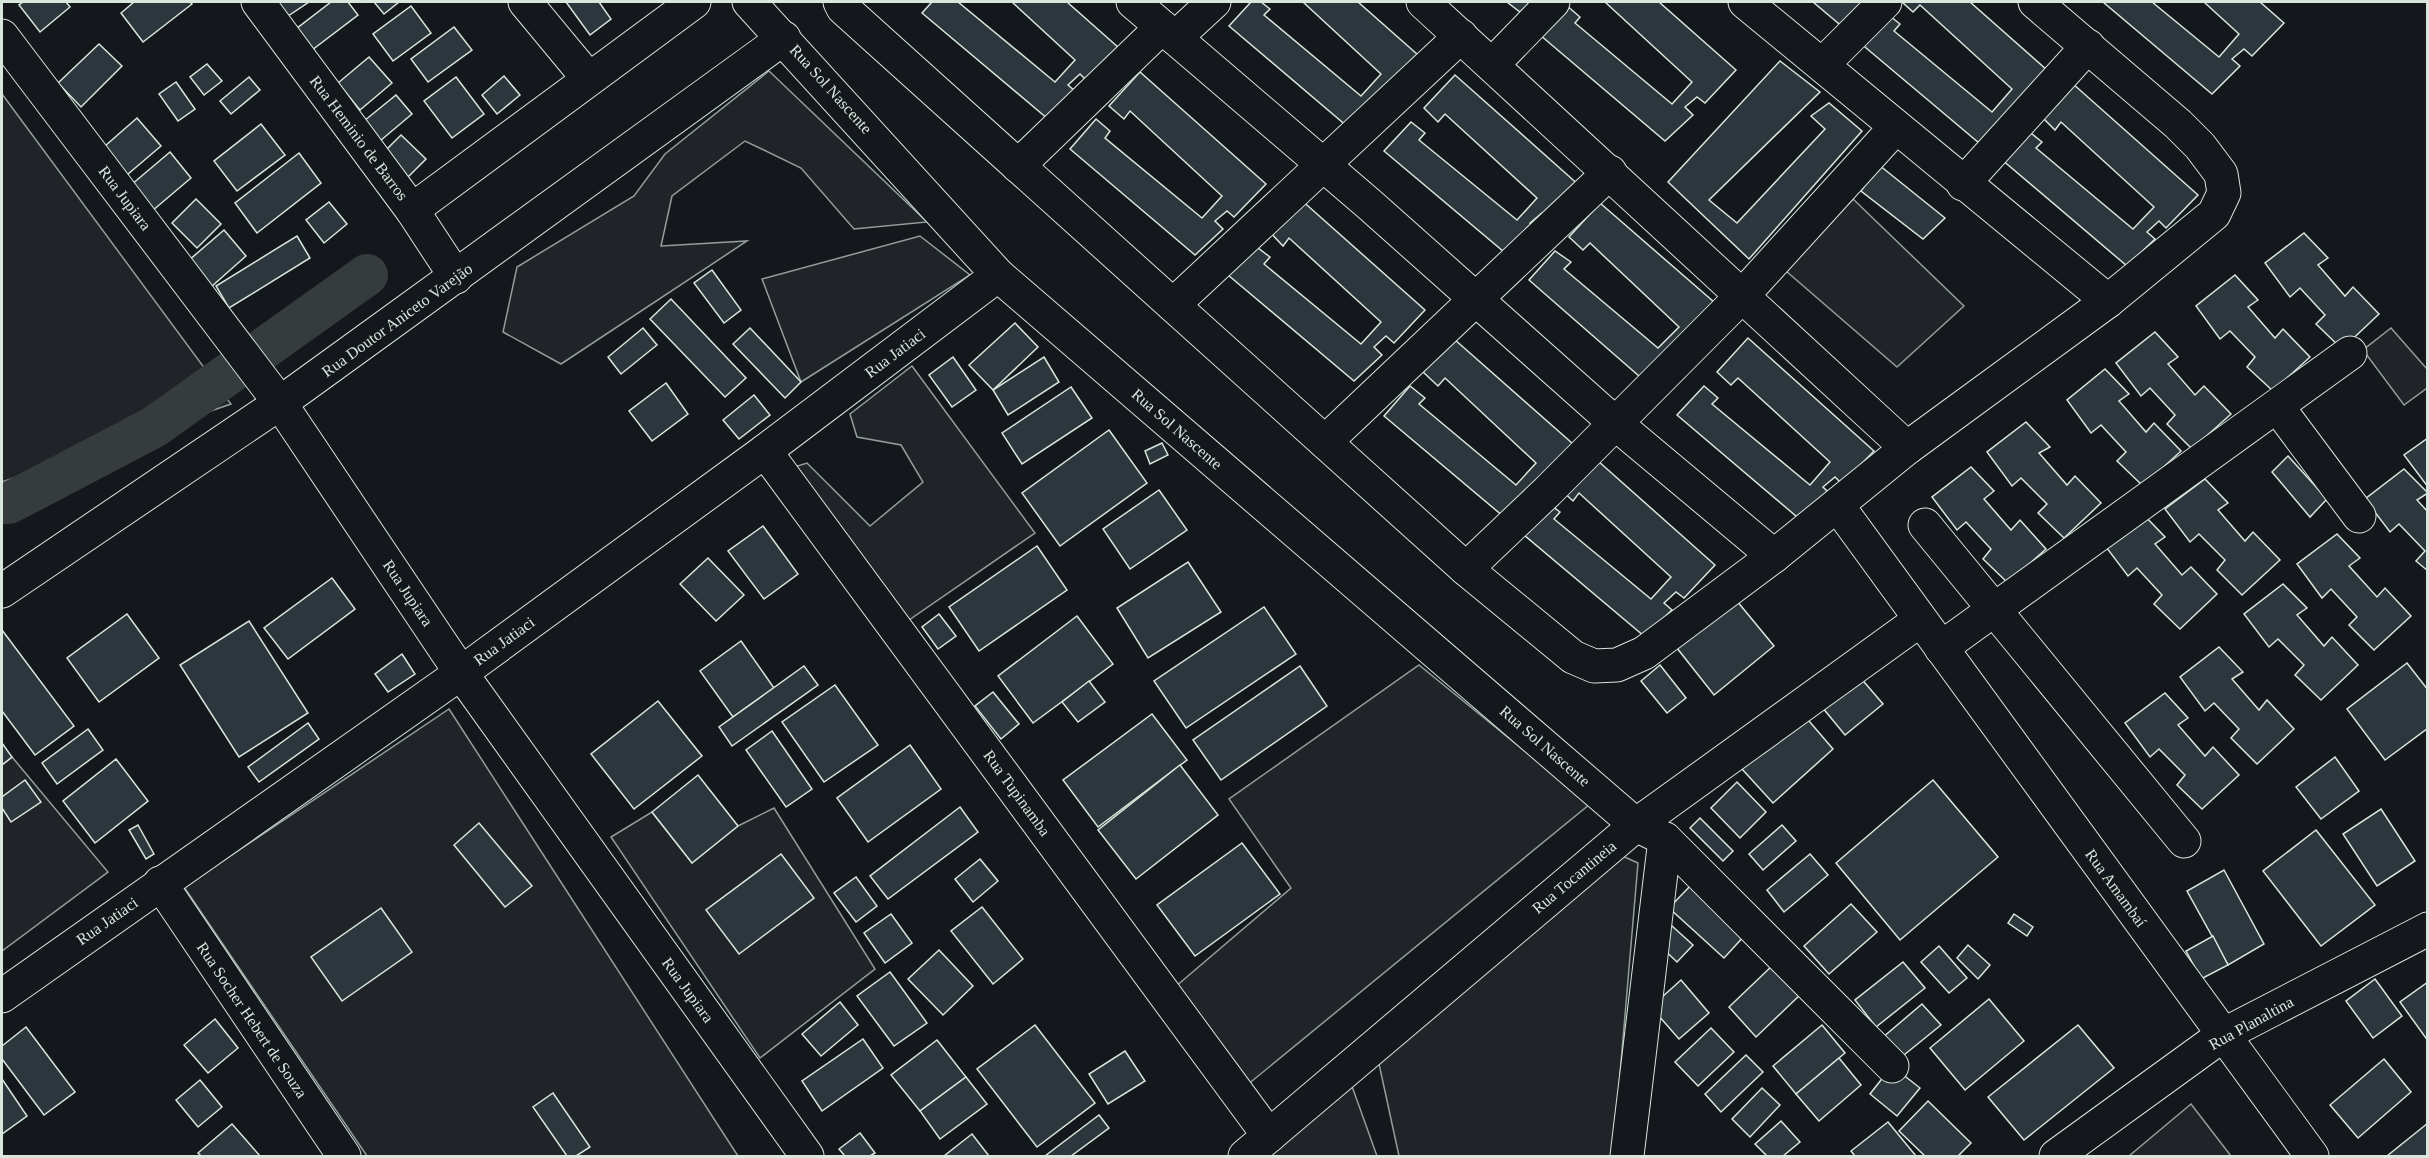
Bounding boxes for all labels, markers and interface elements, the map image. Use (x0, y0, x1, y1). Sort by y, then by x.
street label: Rua Sol Nascente (787, 41, 875, 137)
street label: Rua Heminio de Barros (307, 72, 411, 204)
street label: Rua Jupiara (95, 163, 155, 234)
street label: Rua Doutor Aniceto Varejão (319, 260, 476, 381)
street label: Rua Jatiaci (862, 325, 929, 381)
street label: Rua Sol Nascente (1128, 385, 1226, 473)
street label: Rua Jupiara (379, 557, 436, 630)
street label: Rua Jatiaci (470, 613, 538, 669)
street label: Rua Sol Nascente (1496, 702, 1594, 790)
street label: Rua Tupinamba (979, 747, 1054, 840)
street label: Rua Tocantineia (1529, 837, 1619, 917)
street label: Rua Amambaí (2082, 846, 2150, 931)
street label: Rua Jatiaci (73, 893, 141, 948)
street label: Rua Socher Hebert de Souza (194, 939, 310, 1101)
street label: Rua Jupiara (658, 954, 717, 1026)
street label: Rua Planaltina (2206, 993, 2296, 1053)

